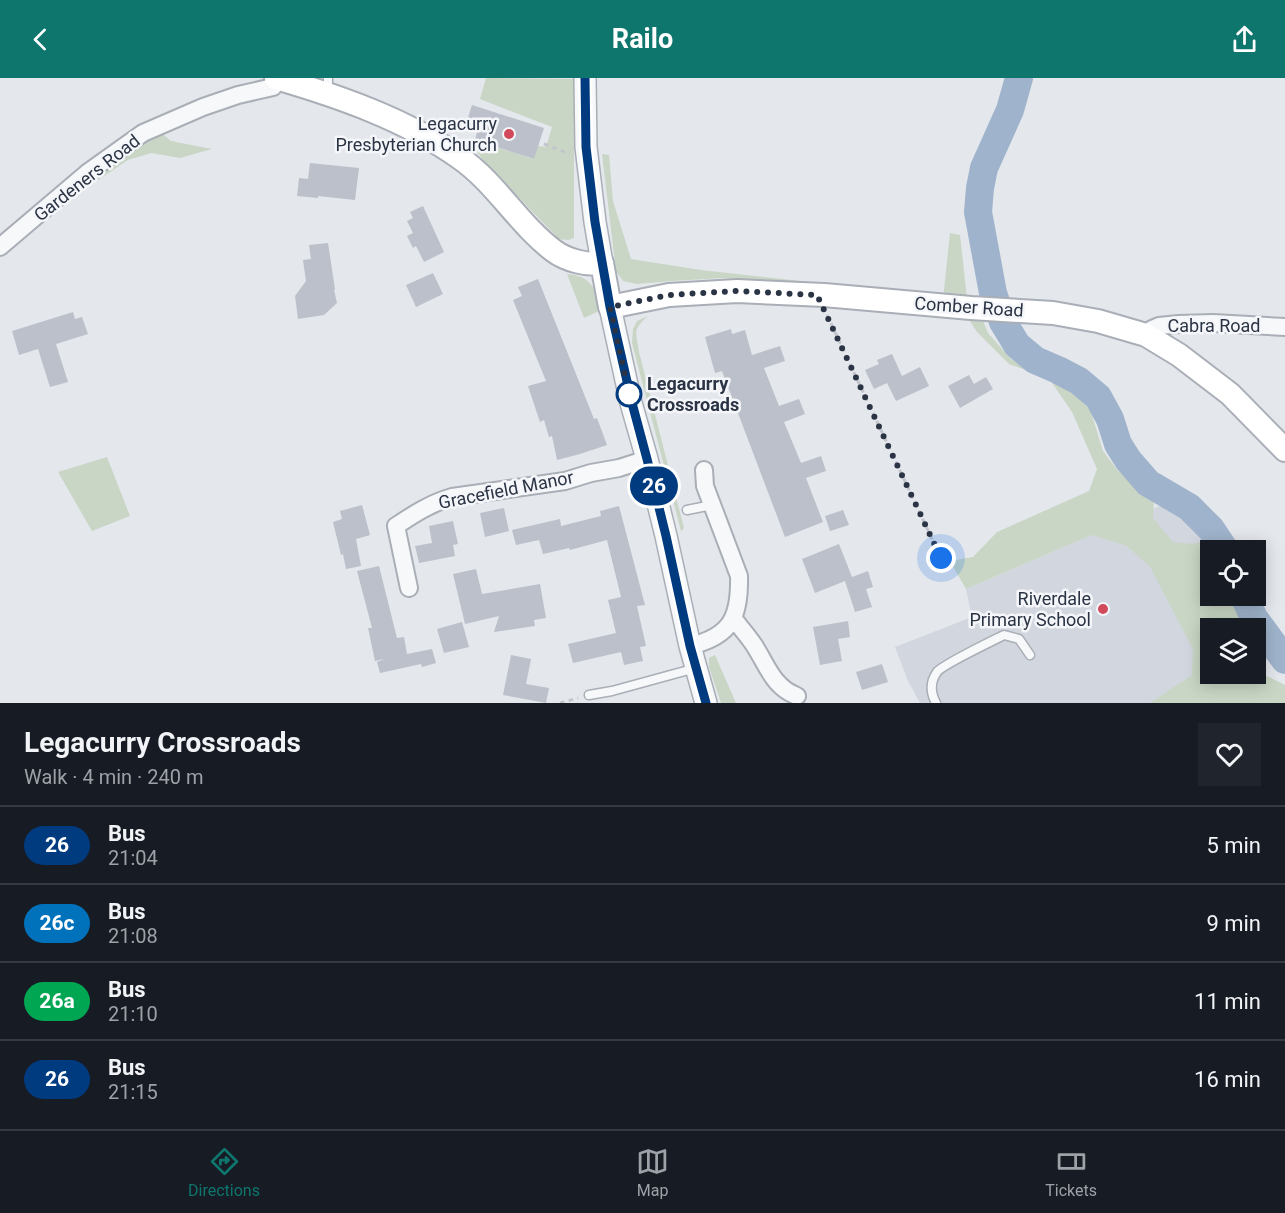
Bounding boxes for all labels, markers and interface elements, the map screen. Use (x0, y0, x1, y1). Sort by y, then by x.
icon: back (24, 23, 57, 56)
text: Railo (612, 23, 673, 55)
icon: share (1228, 23, 1261, 56)
place label: Legacurry Presbyterian Church (335, 113, 497, 155)
marker: Legacurry Presbyterian Church (502, 127, 516, 141)
street label: Gardeners Road (30, 130, 144, 225)
street label: Comber Road (914, 292, 1024, 321)
street label: Cabra Road (1168, 315, 1260, 336)
place label: Legacurry Crossroads (647, 373, 739, 415)
marker: Legacurry Crossroads (616, 381, 642, 407)
street label: Gracefield Manor (437, 466, 575, 513)
line badge: 26 (627, 466, 681, 506)
text: 26 (642, 474, 666, 498)
map controls (1200, 540, 1266, 684)
button: locate (1200, 540, 1266, 606)
your location (926, 543, 956, 573)
place label: Riverdale Primary School (969, 588, 1091, 630)
marker: Riverdale Primary School (1096, 602, 1110, 616)
button: layers (1200, 618, 1266, 684)
button: heart (1198, 723, 1261, 786)
text: Legacurry Crossroads (24, 726, 301, 759)
text: Walk · 4 min · 240 m (24, 765, 203, 789)
text: Bus (108, 821, 146, 846)
text: 26 (45, 833, 69, 857)
text: 5 min (1206, 833, 1261, 858)
text: 21:04 (108, 846, 158, 870)
text: Bus (108, 899, 146, 924)
text: 26c (39, 911, 75, 935)
text: 9 min (1206, 911, 1261, 936)
text: 21:08 (108, 924, 158, 948)
text: Bus (108, 977, 146, 1002)
text: 26a (39, 989, 75, 1013)
text: 11 min (1194, 989, 1261, 1014)
text: 21:10 (108, 1002, 158, 1026)
text: Bus (108, 1055, 146, 1080)
text: 26 (45, 1067, 69, 1091)
text: 16 min (1194, 1067, 1261, 1092)
text: 21:15 (108, 1080, 158, 1104)
tab: Directions (188, 1145, 260, 1200)
tab: Map (636, 1145, 669, 1200)
tab: Tickets (1045, 1145, 1097, 1200)

